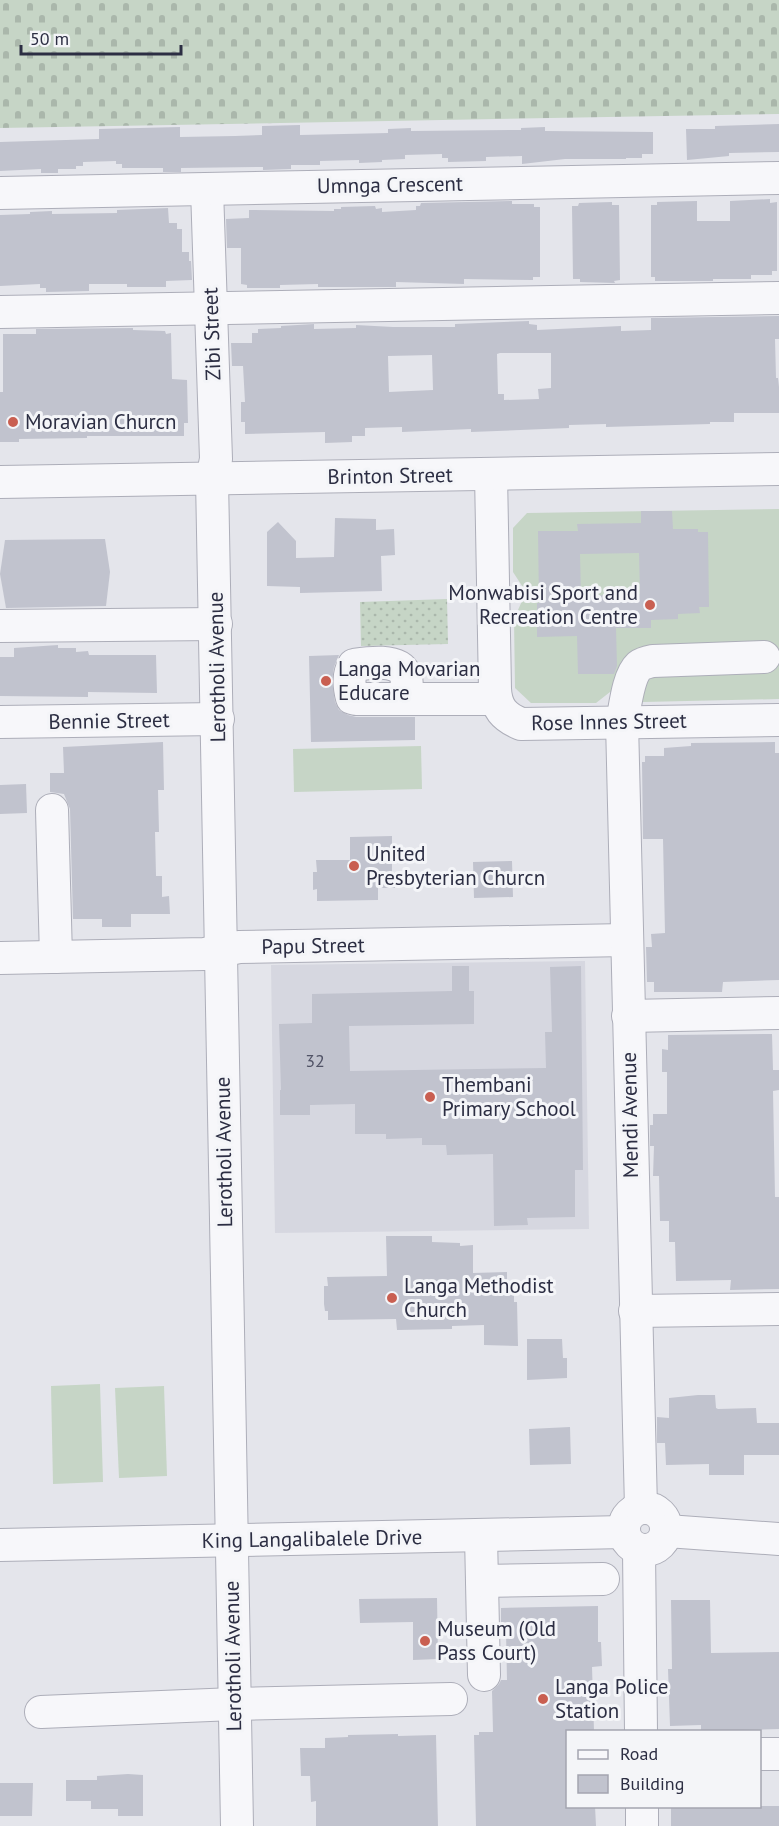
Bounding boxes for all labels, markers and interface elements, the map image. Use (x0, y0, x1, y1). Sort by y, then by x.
scale bar (21, 18, 182, 56)
text: 50 m (30, 27, 69, 50)
street label: Umnga Crescent (317, 170, 463, 199)
street label: Zibi Street (196, 287, 227, 381)
place label: Moravian Churcn (25, 408, 177, 435)
marker: Moravian Churcn (6, 415, 20, 429)
street label: Brinton Street (327, 461, 453, 490)
place label: Monwabisi Sport and Recreation Centre (448, 579, 638, 630)
street label: Lerotholi Avenue (202, 591, 231, 743)
marker: Monwabisi Sport and Recreation Centre (643, 598, 657, 612)
place label: Langa Movarian Educare (338, 655, 480, 706)
marker: Langa Movarian Educare (319, 674, 333, 688)
street label: Bennie Street (48, 706, 170, 735)
street label: Rose Innes Street (531, 707, 687, 736)
place label: United Presbyterian Churcn (366, 840, 545, 891)
marker: United Presbyterian Churcn (347, 859, 361, 873)
street label: Papu Street (261, 931, 365, 960)
house number: 32 (305, 1049, 325, 1072)
street label: Mendi Avenue (615, 1052, 644, 1178)
place label: Thembani Primary School (442, 1071, 576, 1122)
street label: Lerotholi Avenue (209, 1076, 238, 1228)
marker: Thembani Primary School (423, 1090, 437, 1104)
place label: Langa Methodist Church (404, 1272, 554, 1323)
marker: Langa Methodist Church (385, 1291, 399, 1305)
street label: King Langalibalele Drive (201, 1523, 423, 1554)
street label: Lerotholi Avenue (218, 1580, 247, 1732)
place label: Museum (Old Pass Court) (437, 1615, 556, 1666)
marker: Museum (Old Pass Court) (418, 1634, 432, 1648)
place label: Langa Police Station (555, 1673, 668, 1724)
marker: Langa Police Station (536, 1692, 550, 1706)
legend (566, 1730, 761, 1808)
text: Road (620, 1742, 658, 1765)
text: Building (620, 1772, 684, 1795)

